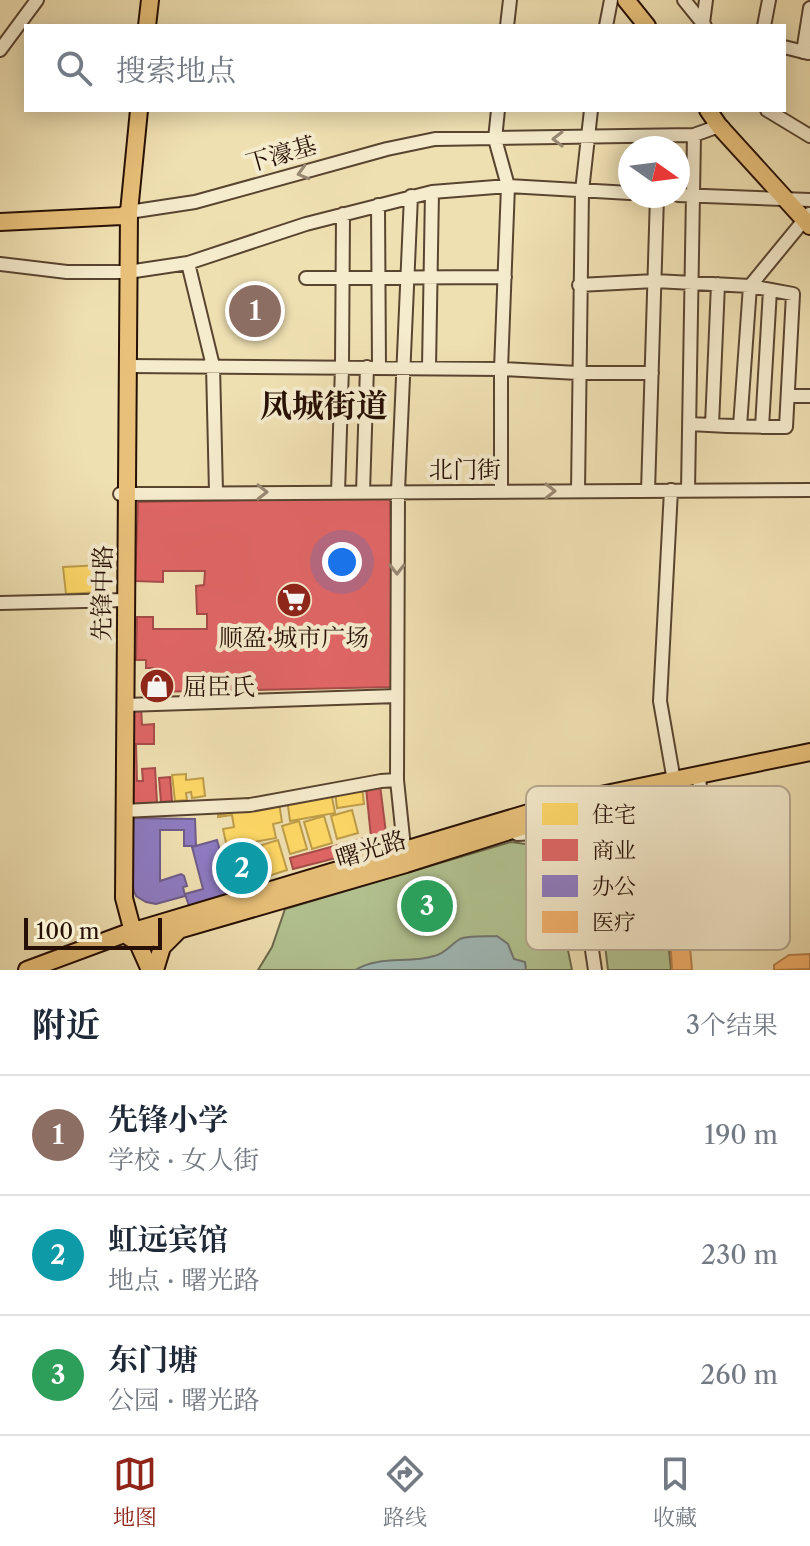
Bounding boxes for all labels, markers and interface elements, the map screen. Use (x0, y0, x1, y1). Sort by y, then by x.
search box (24, 24, 786, 112)
icon: search (52, 46, 96, 90)
text: 搜索地点 (116, 52, 236, 89)
street label: 下濠基 (242, 130, 320, 178)
one-way arrow (551, 130, 564, 148)
north arrow (618, 136, 690, 208)
one-way arrow (297, 164, 311, 181)
pin: 1 (229, 281, 281, 341)
district label: 凤城街道 (260, 386, 388, 425)
street label: 北门街 (429, 455, 501, 484)
one-way arrow (544, 482, 557, 500)
one-way arrow (256, 483, 269, 501)
your location (322, 542, 362, 582)
street label: 先锋中路 (87, 545, 117, 641)
one-way arrow (388, 563, 406, 576)
supermarket icon: 顺盈·城市广场 (275, 581, 313, 619)
place label: 顺盈·城市广场 (219, 623, 369, 652)
shop icon: 屈臣氏 (138, 667, 176, 705)
place label: 屈臣氏 (183, 672, 255, 701)
legend (526, 786, 790, 950)
text: 住宅 (592, 801, 636, 828)
street label: 曙光路 (332, 825, 410, 873)
text: 商业 (592, 837, 636, 864)
pin: 2 (216, 838, 268, 898)
text: 办公 (592, 873, 636, 900)
pin: 3 (401, 876, 453, 936)
text: 医疗 (592, 909, 636, 936)
scale bar (24, 914, 162, 950)
text: 100 m (36, 918, 99, 945)
text: 附近 (32, 1004, 100, 1046)
text: 3个结果 (686, 1009, 778, 1041)
text: 先锋小学 (108, 1101, 228, 1138)
text: 1 (52, 1119, 64, 1151)
text: 190 m (704, 1119, 778, 1151)
text: 学校 · 女人街 (108, 1144, 259, 1176)
text: 虹远宾馆 (108, 1221, 228, 1258)
text: 2 (50, 1239, 66, 1271)
text: 230 m (701, 1239, 778, 1271)
text: 地点 · 曙光路 (108, 1264, 259, 1296)
text: 东门塘 (108, 1341, 198, 1378)
text: 3 (51, 1359, 65, 1391)
text: 260 m (700, 1359, 778, 1391)
text: 公园 · 曙光路 (108, 1384, 259, 1416)
tab: 地图 (113, 1452, 157, 1531)
tab: 路线 (383, 1452, 427, 1531)
tab: 收藏 (653, 1452, 697, 1531)

